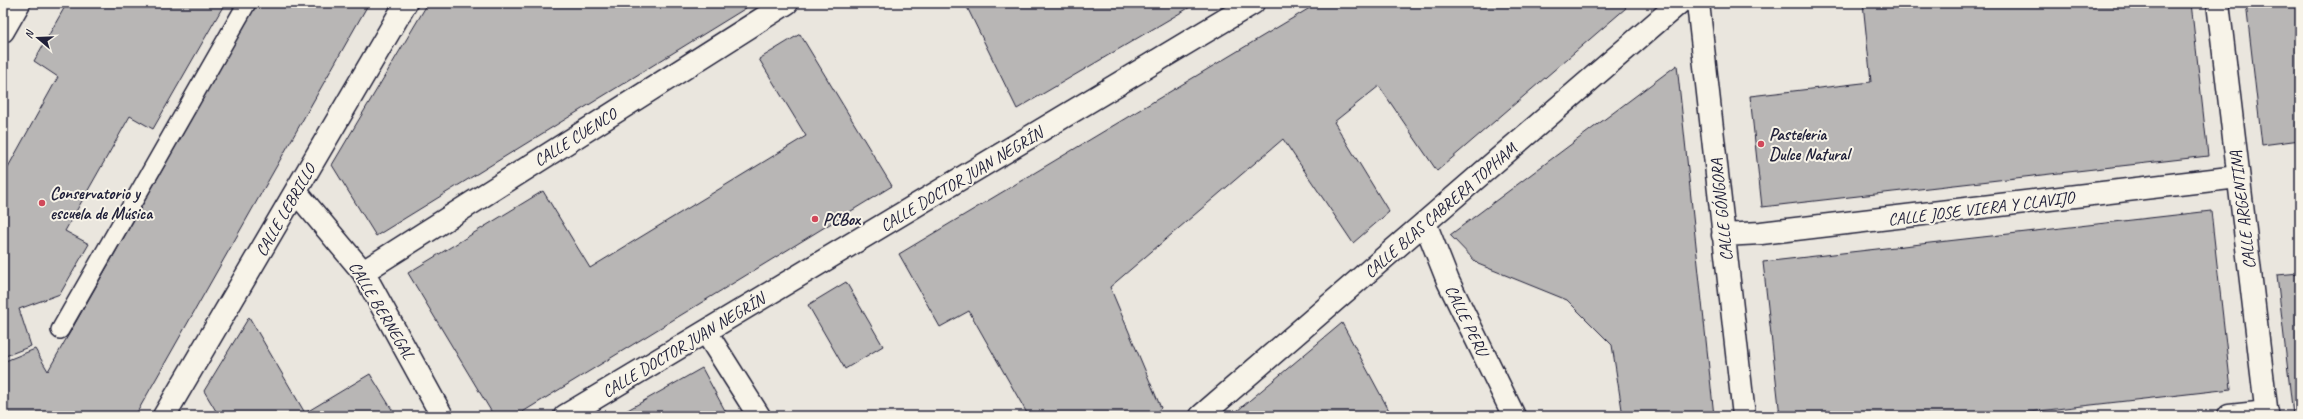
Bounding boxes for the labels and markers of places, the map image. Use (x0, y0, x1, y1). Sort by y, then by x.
place label: Pasteleria Dulce Natural (1769, 124, 1852, 165)
marker: Pasteleria Dulce Natural (1756, 139, 1766, 149)
place label: Conservatorio y escuela de Música (50, 183, 154, 224)
marker: Conservatorio y escuela de Música (37, 198, 47, 208)
place label: PCBox (823, 209, 862, 230)
marker: PCBox (810, 214, 820, 224)

